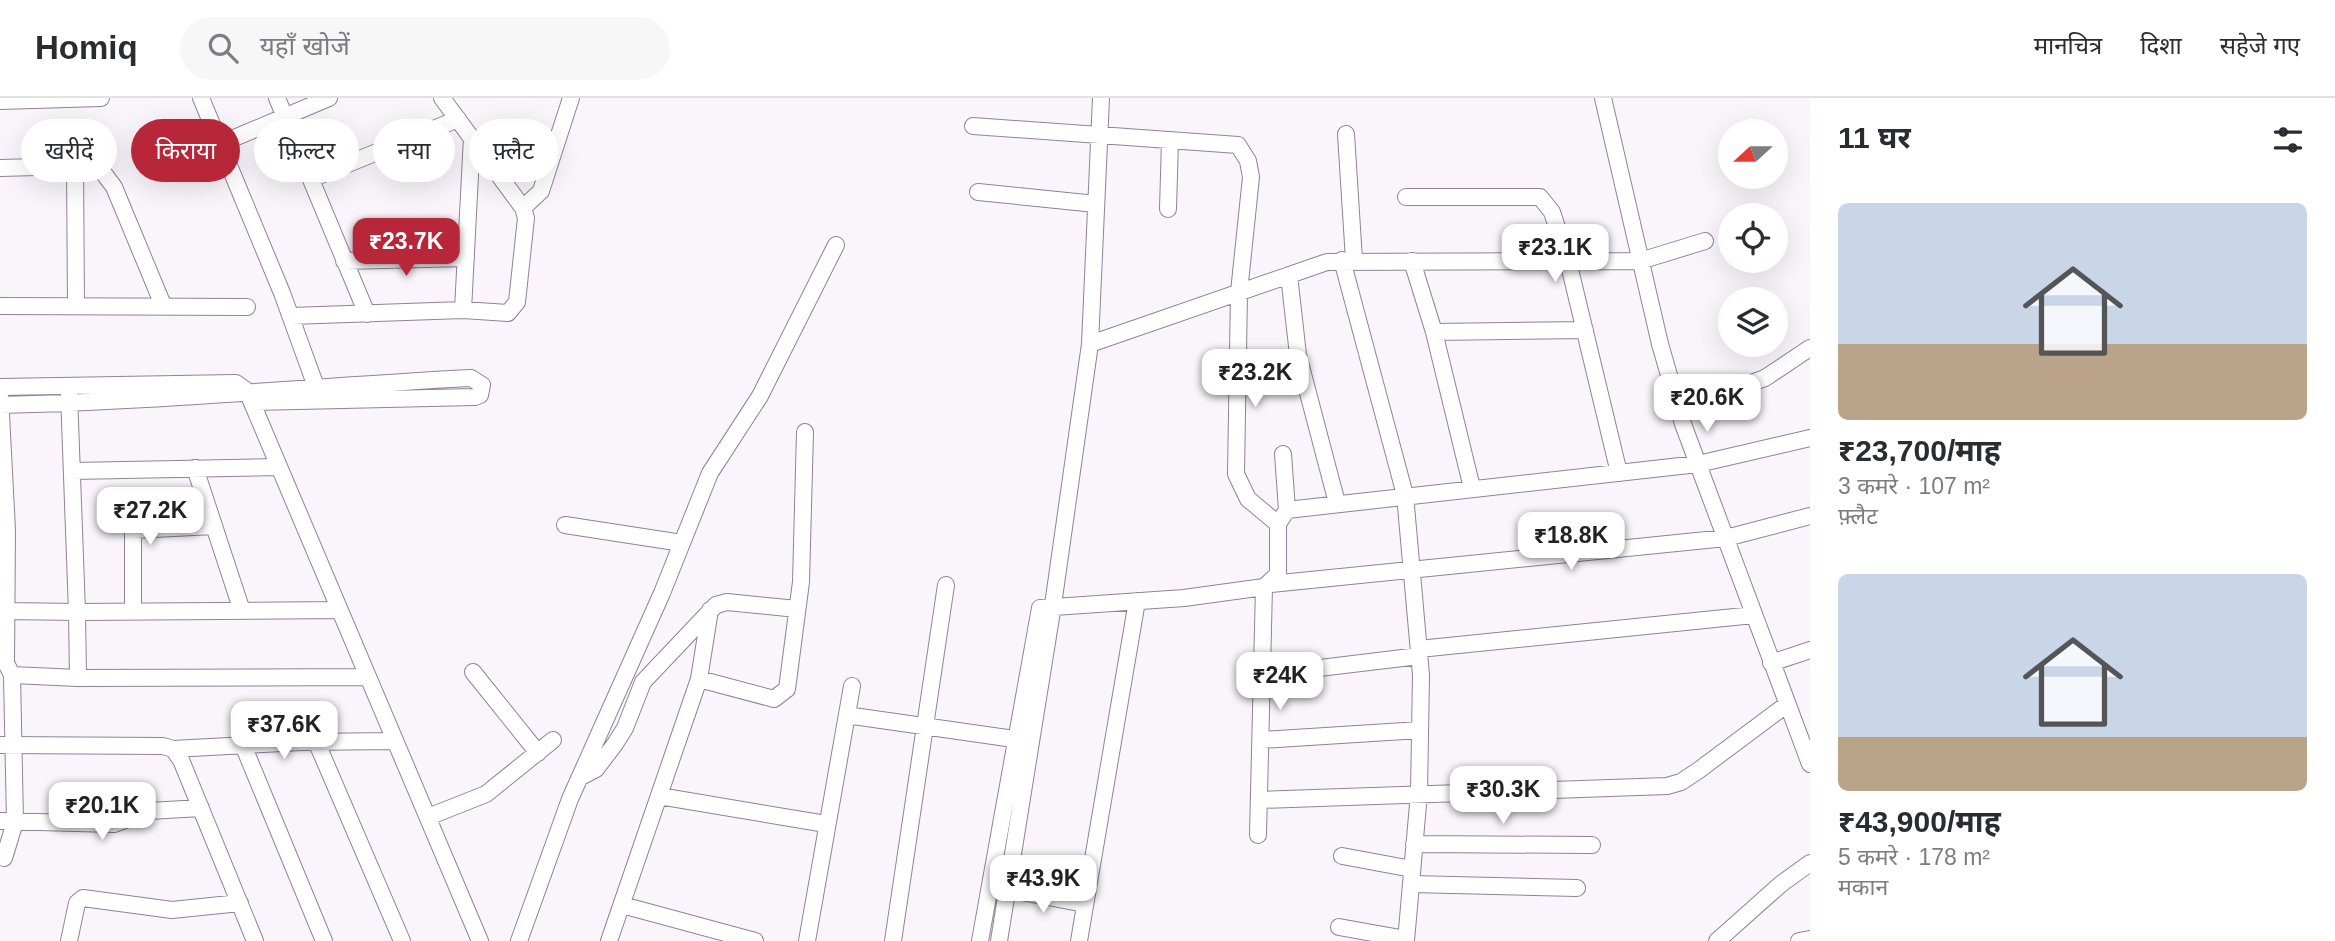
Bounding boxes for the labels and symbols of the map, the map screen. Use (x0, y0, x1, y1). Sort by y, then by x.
north arrow (1718, 119, 1788, 189)
pin: ₹23.7K (349, 218, 463, 278)
pin: ₹23.1K (1498, 225, 1612, 284)
pin: ₹23.2K (1198, 350, 1312, 409)
pin: ₹20.6K (1650, 374, 1764, 434)
pin: ₹27.2K (93, 488, 207, 547)
pin: ₹18.8K (1514, 512, 1628, 572)
pin: ₹24K (1239, 652, 1321, 712)
pin: ₹37.6K (227, 702, 341, 761)
pin: ₹30.3K (1446, 766, 1560, 826)
pin: ₹20.1K (45, 782, 159, 842)
pin: ₹43.9K (986, 856, 1100, 915)

